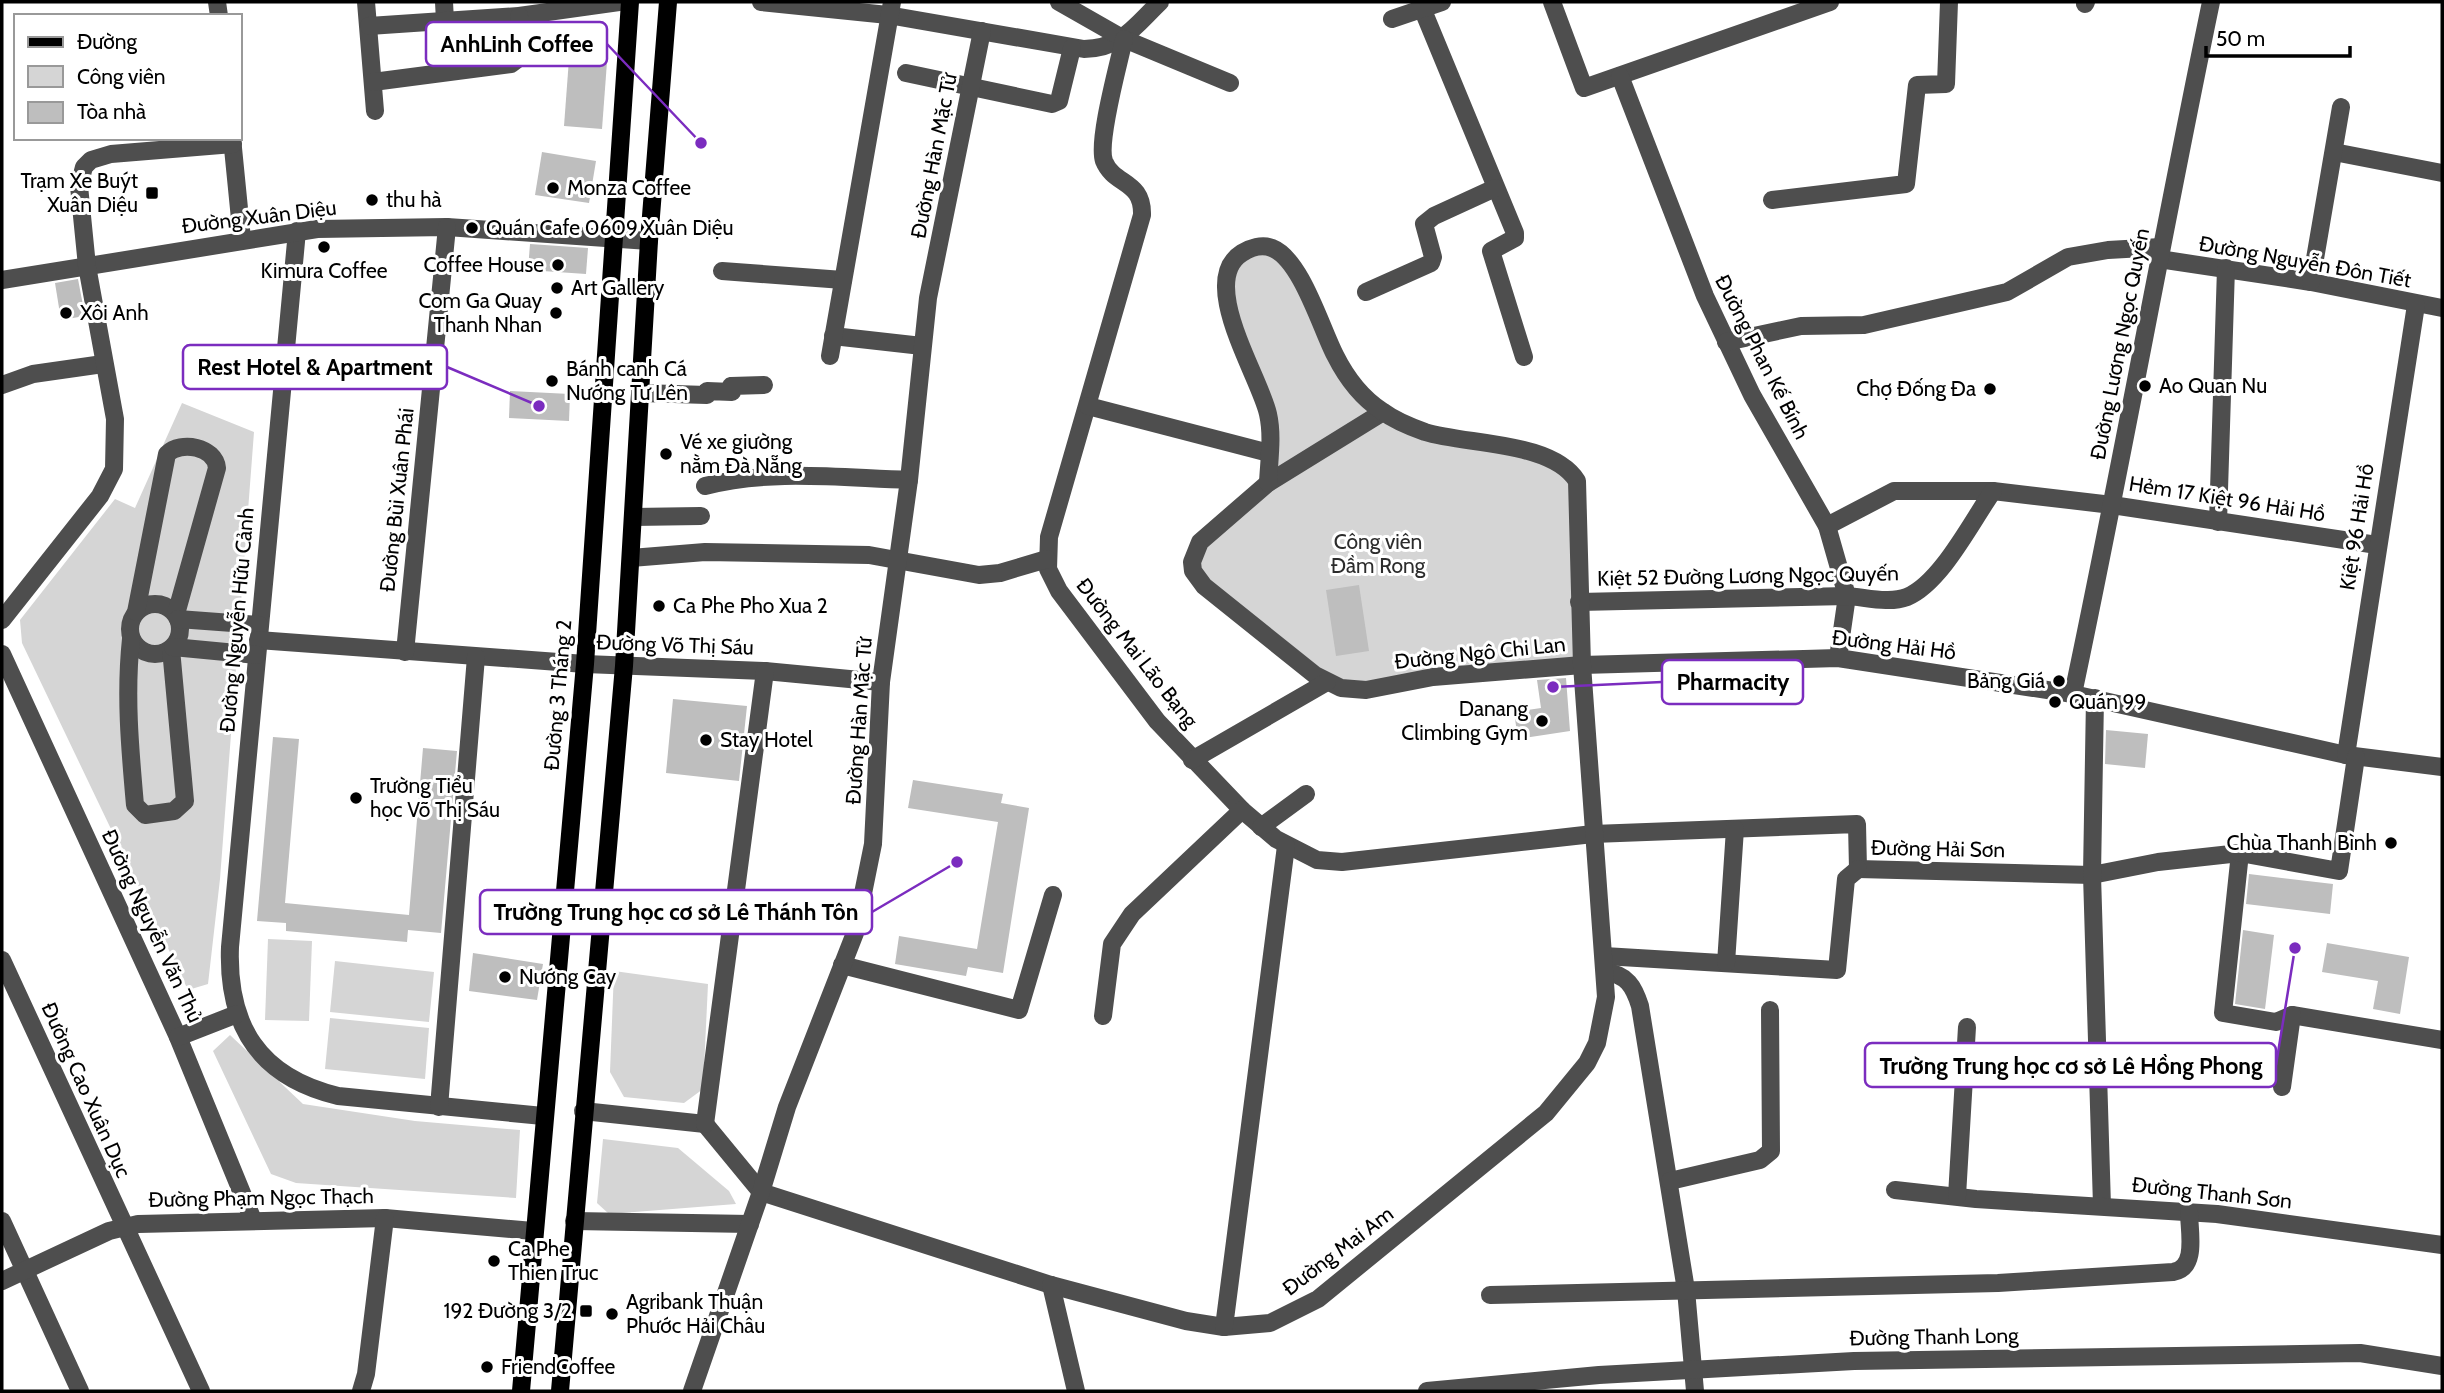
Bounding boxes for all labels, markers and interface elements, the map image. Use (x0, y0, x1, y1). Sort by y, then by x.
legend (14, 14, 242, 140)
scale bar (2206, 14, 2350, 58)
callout: AnhLinh Coffee (426, 22, 607, 66)
text: 50 m (2216, 26, 2265, 51)
text: Đường (77, 29, 138, 54)
text: AnhLinh Coffee (441, 30, 594, 58)
text: Công viên (77, 64, 165, 89)
street label: Đường Hàn Mặc Tử (905, 69, 962, 241)
text: Tòa nhà (77, 99, 146, 124)
place label: Trạm Xe Buýt Xuân Diệu (21, 168, 138, 217)
place label: Monza Coffee (567, 175, 691, 200)
marker: Monza Coffee (545, 180, 561, 196)
marker: Trạm Xe Buýt Xuân Diệu (144, 185, 160, 201)
place label: thu hà (386, 187, 442, 212)
marker: thu hà (364, 192, 380, 208)
street label: Đường Xuân Diệu (180, 195, 338, 238)
place label: Quán Cafe 0609 Xuân Diệu (486, 215, 733, 240)
marker: Quán Cafe 0609 Xuân Diệu (464, 220, 480, 236)
street label: Đường Lương Ngọc Quyến (2085, 226, 2154, 462)
street label: Đường Nguyễn Đôn Tiết (2197, 231, 2413, 292)
marker: Kimura Coffee (316, 239, 332, 255)
place label: Coffee House (423, 252, 544, 277)
marker: Coffee House (550, 257, 566, 273)
place label: Kimura Coffee (261, 258, 388, 283)
street label: Đường Phan Kế Bính (1710, 270, 1815, 443)
place label: Art Gallery (571, 275, 665, 300)
marker: Art Gallery (549, 280, 565, 296)
place label: Com Ga Quay Thanh Nhan (418, 288, 542, 337)
place label: Xôi Anh (80, 300, 149, 325)
marker: Xôi Anh (58, 305, 74, 321)
marker: Com Ga Quay Thanh Nhan (548, 305, 564, 321)
callout: Rest Hotel & Apartment (183, 345, 447, 389)
text: Rest Hotel & Apartment (197, 353, 433, 381)
place label: Bánh canh Cá Nướng Tư Lên (566, 356, 688, 405)
marker: Bánh canh Cá Nướng Tư Lên (544, 373, 560, 389)
place label: Ao Quan Nu (2159, 373, 2267, 398)
place label: Chợ Đống Đa (1856, 376, 1976, 401)
marker: Ao Quan Nu (2137, 378, 2153, 394)
marker: Chợ Đống Đa (1982, 381, 1998, 397)
street label: Đường Bùi Xuân Phái (374, 407, 419, 593)
place label: Vé xe giường nằm Đà Nẵng (680, 429, 802, 478)
marker: Vé xe giường nằm Đà Nẵng (658, 446, 674, 462)
street label: Kiệt 96 Hải Hồ (2334, 462, 2379, 592)
street label: Hẻm 17 Kiệt 96 Hải Hồ (2127, 471, 2327, 526)
street label: Đường Nguyễn Hữu Cảnh (214, 506, 259, 734)
park label: Công viên Đầm Rong (1331, 529, 1426, 578)
street label: Kiệt 52 Đường Lương Ngọc Quyến (1597, 560, 1899, 591)
street label: Đường Mai Lão Bạng (1071, 573, 1204, 733)
place label: Ca Phe Pho Xua 2 (673, 593, 828, 618)
marker: Ca Phe Pho Xua 2 (651, 598, 667, 614)
street label: Đường 3 Tháng 2 (538, 618, 577, 771)
street label: Đường Hải Hồ (1831, 624, 1957, 665)
street label: Đường Võ Thị Sáu (596, 629, 754, 660)
street label: Đường Ngô Chi Lan (1393, 631, 1567, 674)
street label: Đường Hàn Mặc Tử (840, 635, 877, 805)
callout: Pharmacity (1662, 660, 1803, 704)
text: Pharmacity (1677, 668, 1790, 696)
place label: Bảng Giá (1967, 668, 2045, 693)
marker: Bảng Giá (2051, 673, 2067, 689)
place label: Quán 99 (2069, 689, 2146, 714)
marker: Quán 99 (2047, 694, 2063, 710)
place label: Danang Climbing Gym (1401, 696, 1529, 745)
marker: Danang Climbing Gym (1534, 713, 1550, 729)
place label: Stay Hotel (720, 727, 813, 752)
marker: Stay Hotel (698, 732, 714, 748)
place label: Trường Tiểu học Võ Thị Sáu (370, 773, 500, 822)
marker: Trường Tiểu học Võ Thị Sáu (348, 790, 364, 806)
street label: Đường Nguyễn Văn Thủ (97, 825, 208, 1026)
place label: Chùa Thanh Bình (2227, 830, 2377, 855)
street label: Đường Hải Sơn (1871, 835, 2005, 862)
marker: Chùa Thanh Bình (2383, 835, 2399, 851)
callout: Trường Trung học cơ sở Lê Thánh Tôn (480, 890, 872, 934)
text: Trường Trung học cơ sở Lê Thánh Tôn (494, 898, 858, 926)
place label: Nướng Cay (519, 964, 617, 989)
marker: Nướng Cay (497, 969, 513, 985)
street label: Đường Cao Xuân Dục (37, 998, 136, 1181)
callout: Trường Trung học cơ sở Lê Hồng Phong (1865, 1043, 2276, 1087)
text: Trường Trung học cơ sở Lê Hồng Phong (1879, 1052, 2263, 1080)
street label: Đường Thanh Sơn (2131, 1172, 2293, 1213)
street label: Đường Phạm Ngọc Thạch (148, 1183, 374, 1212)
street label: Đường Mai Am (1277, 1201, 1398, 1300)
place label: Ca Phe Thien Truc (508, 1236, 599, 1285)
marker: Ca Phe Thien Truc (486, 1253, 502, 1269)
place label: Agribank Thuận Phước Hải Châu (626, 1289, 765, 1338)
place label: 192 Đường 3/2 (444, 1298, 572, 1323)
marker: 192 Đường 3/2 (578, 1303, 594, 1319)
marker: Agribank Thuận Phước Hải Châu (604, 1306, 620, 1322)
street label: Đường Thanh Long (1849, 1323, 2019, 1350)
place label: FriendCoffee (501, 1354, 616, 1379)
marker: FriendCoffee (479, 1359, 495, 1375)

